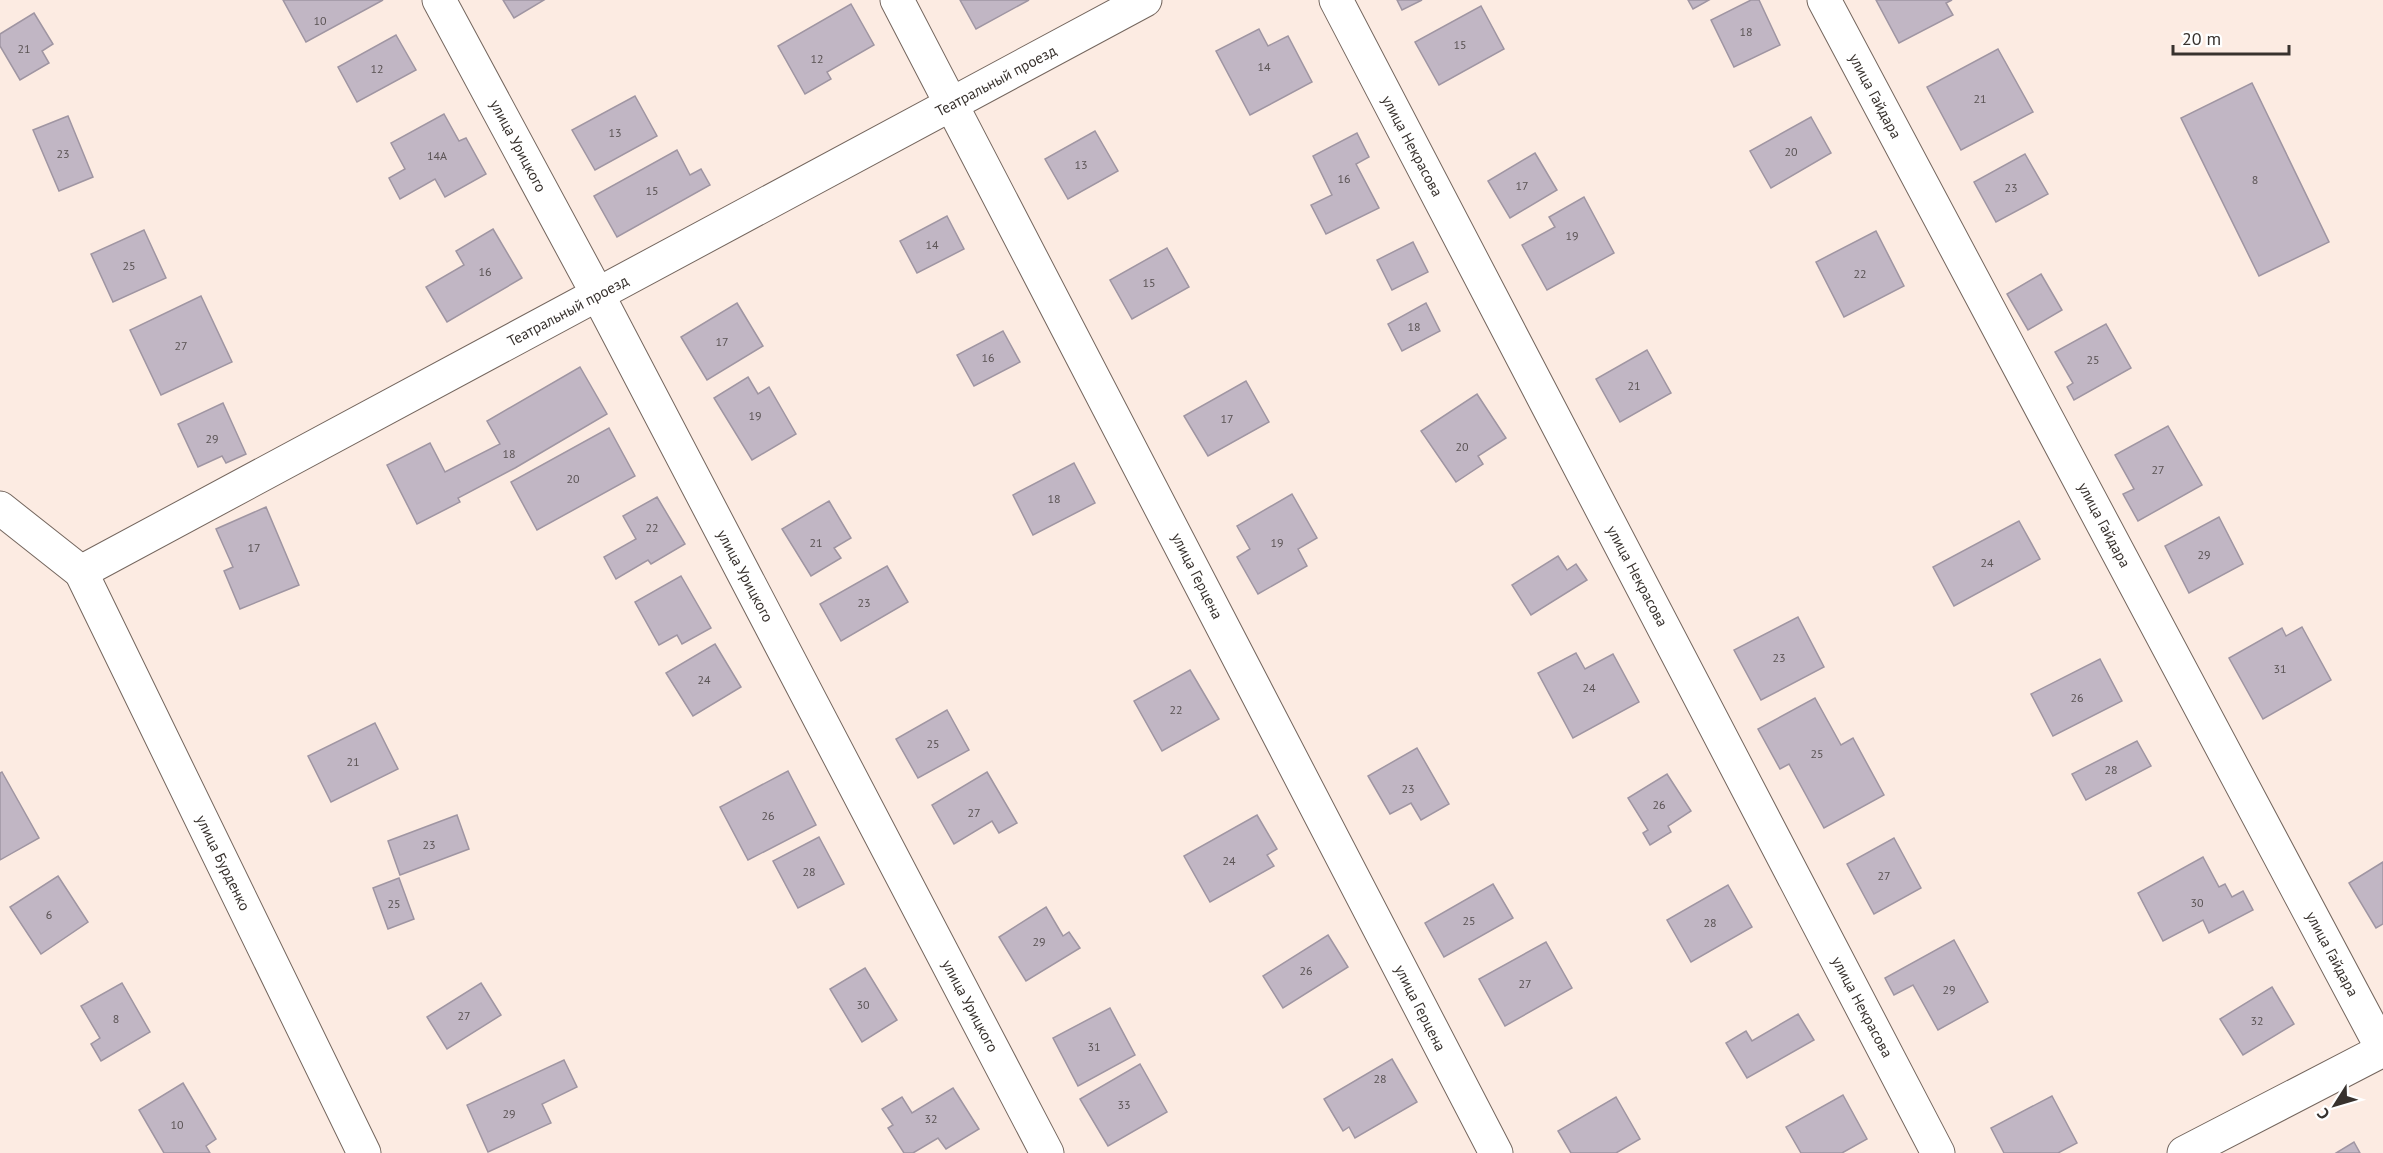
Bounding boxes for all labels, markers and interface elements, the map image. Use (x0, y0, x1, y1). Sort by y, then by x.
house number: 10 (313, 13, 327, 28)
scale bar (2173, 18, 2288, 56)
house number: 18 (1739, 24, 1753, 39)
text: 20 m (2182, 27, 2221, 50)
house number: 15 (1453, 37, 1467, 52)
house number: 21 (17, 41, 31, 56)
street label: Театральный проезд (932, 41, 1059, 120)
street label: улица Гайдара (1845, 50, 1906, 142)
house number: 12 (810, 51, 824, 66)
house number: 14 (1257, 59, 1271, 74)
house number: 12 (370, 61, 384, 76)
house number: 21 (1973, 91, 1987, 106)
street label: улица Некрасова (1378, 92, 1447, 200)
street label: улица Урицкого (486, 96, 551, 195)
house number: 13 (608, 125, 622, 140)
house number: 20 (1784, 144, 1798, 159)
house number: 23 (56, 146, 70, 161)
house number: 14А (427, 148, 447, 163)
house number: 13 (1074, 157, 1088, 172)
house number: 16 (1337, 171, 1351, 186)
house number: 8 (2252, 172, 2258, 187)
house number: 17 (1515, 178, 1529, 193)
house number: 23 (2004, 180, 2018, 195)
house number: 15 (645, 183, 659, 198)
house number: 19 (1565, 228, 1579, 243)
house number: 14 (925, 237, 939, 252)
house number: 25 (122, 258, 136, 273)
house number: 16 (478, 264, 492, 279)
house number: 22 (1853, 266, 1867, 281)
street label: Театральный проезд (504, 271, 631, 350)
house number: 15 (1142, 275, 1156, 290)
house number: 18 (1407, 319, 1421, 334)
house number: 17 (715, 334, 729, 349)
house number: 27 (174, 338, 188, 353)
house number: 16 (981, 350, 995, 365)
house number: 25 (2086, 352, 2100, 367)
house number: 21 (1627, 378, 1641, 393)
house number: 19 (748, 408, 762, 423)
house number: 17 (1220, 411, 1234, 426)
house number: 29 (205, 431, 219, 446)
house number: 20 (1455, 439, 1469, 454)
house number: 18 (502, 446, 516, 461)
house number: 27 (2151, 462, 2165, 477)
house number: 20 (566, 471, 580, 486)
street label: улица Гайдара (2074, 479, 2135, 571)
house number: 18 (1047, 491, 1061, 506)
house number: 22 (645, 520, 659, 535)
street label: улица Некрасова (1603, 522, 1672, 630)
street label: улица Урицкого (713, 526, 778, 625)
street label: улица Герцена (1168, 529, 1227, 622)
house number: 21 (809, 535, 823, 550)
house number: 19 (1270, 535, 1284, 550)
house number: 17 (247, 540, 261, 555)
house number: 29 (2197, 547, 2211, 562)
house number: 24 (1980, 555, 1994, 570)
house number: 23 (857, 595, 871, 610)
house number: 23 (1772, 650, 1786, 665)
house number: 31 (2273, 661, 2287, 676)
house number: 24 (697, 672, 711, 687)
house number: 24 (1582, 680, 1596, 695)
house number: 26 (2070, 690, 2084, 705)
house number: 22 (1169, 702, 1183, 717)
house number: 25 (926, 736, 940, 751)
house number: 25 (1810, 746, 1824, 761)
house number: 21 (346, 754, 360, 769)
house number: 28 (2104, 762, 2118, 777)
house number: 23 (1401, 781, 1415, 796)
house number: 26 (1652, 797, 1666, 812)
house number: 27 (967, 805, 981, 820)
house number: 26 (761, 808, 775, 823)
street label: улица Бурденко (192, 812, 255, 914)
house number: 23 (422, 837, 436, 852)
house number: 24 (1222, 853, 1236, 868)
house number: 28 (802, 864, 816, 879)
house number: 27 (1877, 868, 1891, 883)
house number: 30 (2190, 895, 2204, 910)
house number: 25 (387, 896, 401, 911)
house number: 6 (46, 907, 52, 922)
street label: улица Гайдара (2302, 908, 2363, 1000)
house number: 25 (1462, 913, 1476, 928)
house number: 28 (1703, 915, 1717, 930)
house number: 29 (1032, 934, 1046, 949)
street label: улица Некрасова (1828, 953, 1897, 1061)
street label: улица Урицкого (938, 956, 1003, 1055)
street label: улица Герцена (1391, 961, 1450, 1054)
house number: 26 (1299, 963, 1313, 978)
house number: 27 (1518, 976, 1532, 991)
house number: 29 (1942, 982, 1956, 997)
house number: 30 (856, 997, 870, 1012)
house number: 27 (457, 1008, 471, 1023)
house number: 8 (113, 1011, 119, 1026)
house number: 32 (2250, 1013, 2264, 1028)
house number: 31 (1087, 1039, 1101, 1054)
house number: 28 (1373, 1071, 1387, 1086)
north arrow (2305, 1075, 2365, 1135)
house number: 33 (1117, 1097, 1131, 1112)
text: С (2312, 1104, 2334, 1124)
house number: 29 (502, 1106, 516, 1121)
house number: 32 (924, 1111, 938, 1126)
house number: 10 (170, 1117, 184, 1132)

